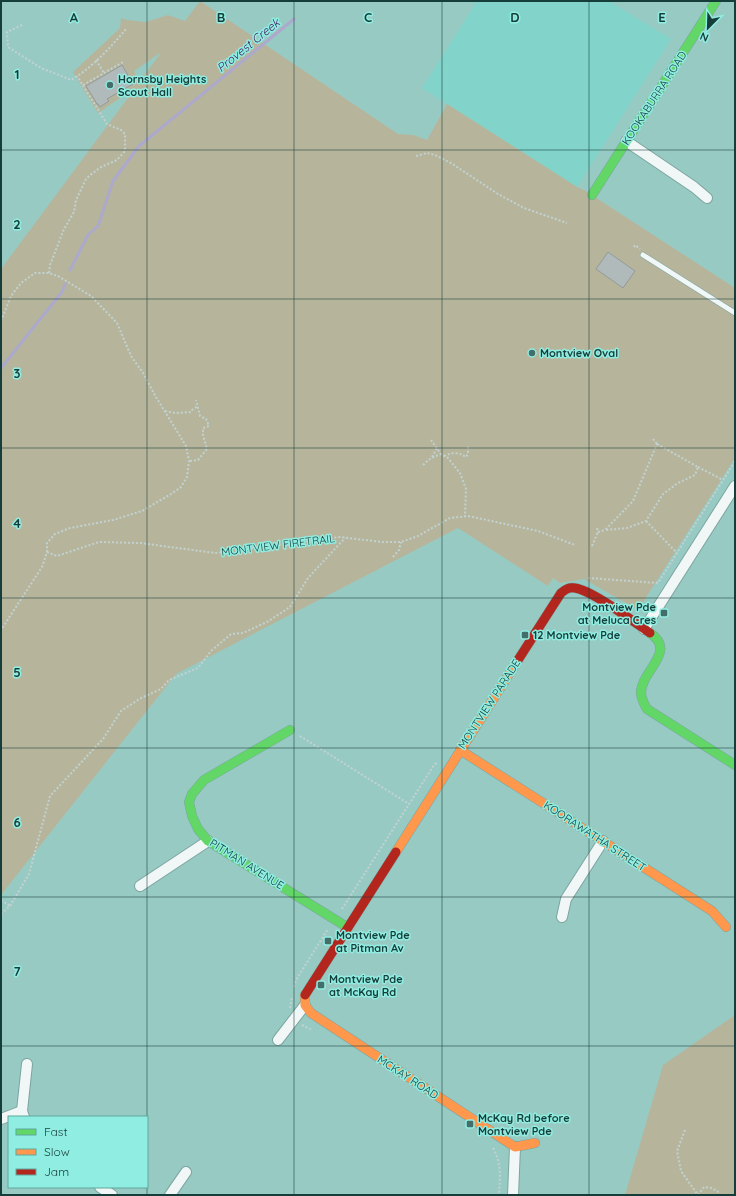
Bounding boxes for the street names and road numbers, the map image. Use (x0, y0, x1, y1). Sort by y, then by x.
street label: KOOKABURRA ROAD (618, 48, 690, 148)
street label: MONTVIEW FIRETRAIL (220, 531, 336, 559)
street label: MONTVIEW PARADE (455, 657, 523, 751)
street label: KOORAWATHA STREET (541, 798, 649, 875)
street label: PITMAN AVENUE (207, 836, 287, 892)
street label: MCKAY ROAD (375, 1052, 441, 1102)

